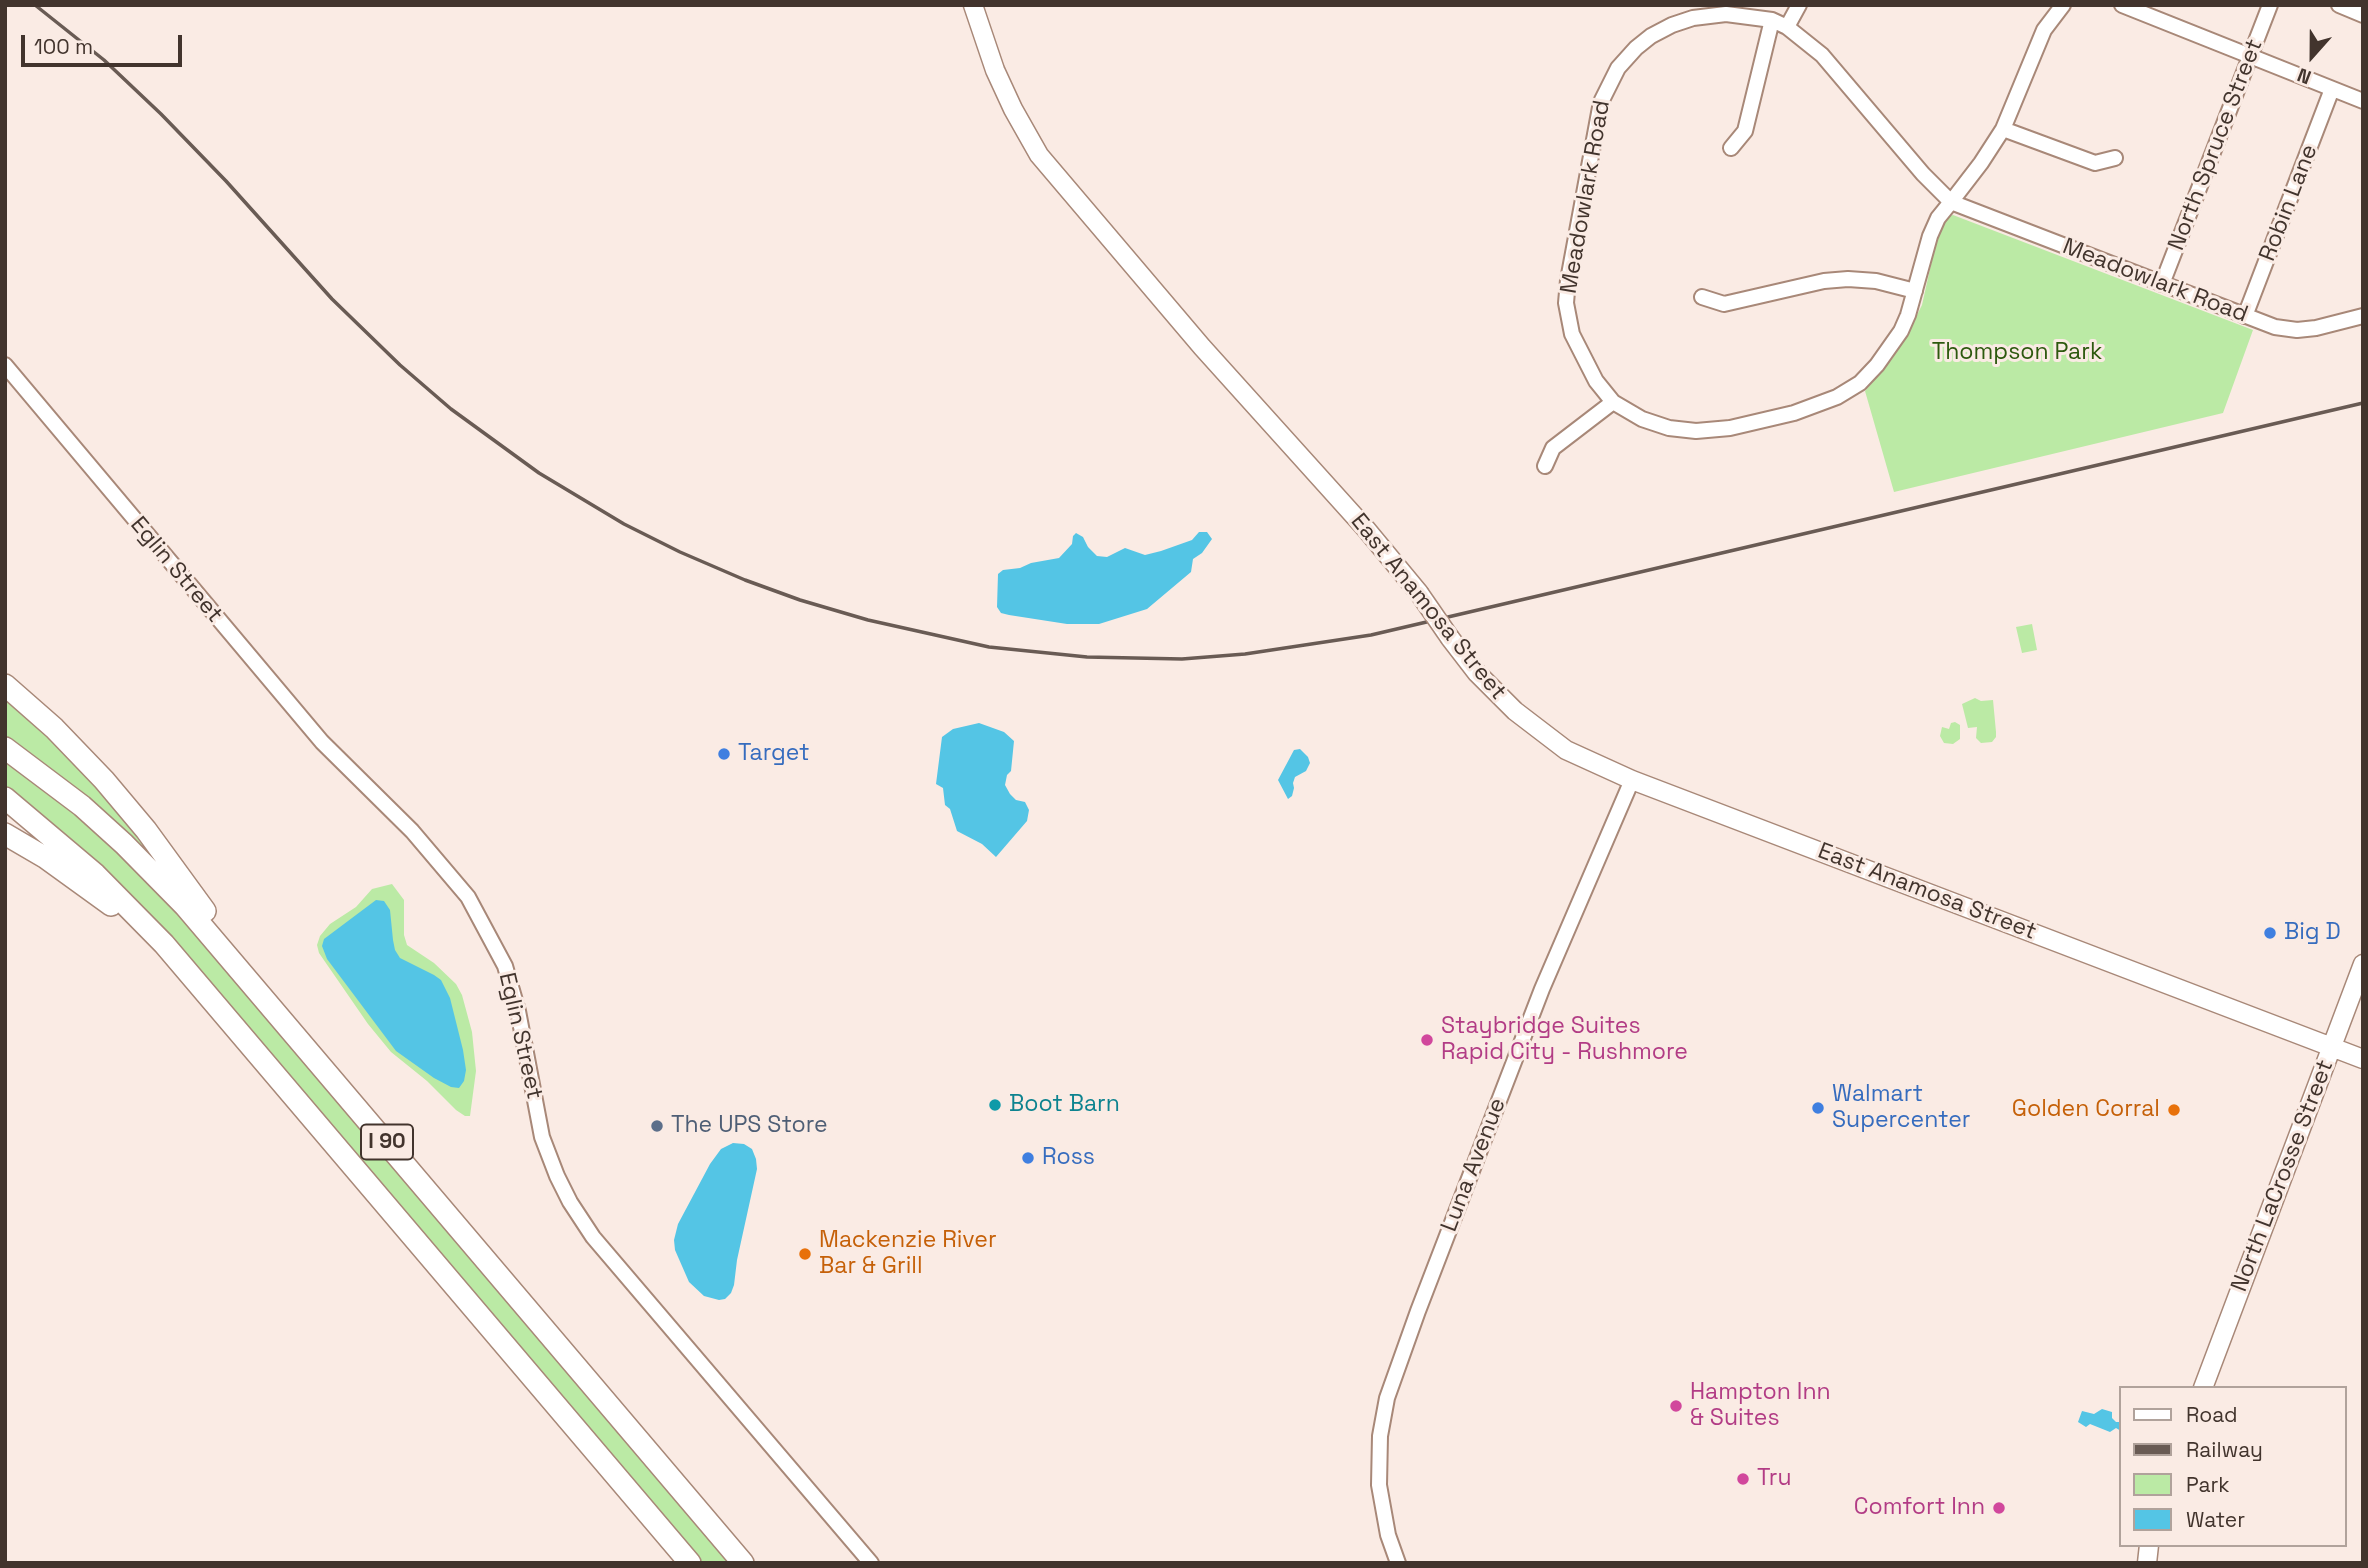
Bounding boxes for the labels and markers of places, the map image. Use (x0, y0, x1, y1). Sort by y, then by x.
place label: Target (738, 740, 810, 768)
marker: Target (716, 746, 732, 762)
place label: Big D (2284, 919, 2341, 947)
marker: Big D (2262, 925, 2278, 941)
place label: Staybridge Suites Rapid City - Rushmore (1441, 1013, 1688, 1067)
marker: Staybridge Suites Rapid City - Rushmore (1419, 1032, 1435, 1048)
place label: Walmart Supercenter (1832, 1081, 1970, 1135)
place label: Boot Barn (1009, 1091, 1120, 1119)
place label: Golden Corral (2012, 1096, 2160, 1124)
marker: Boot Barn (987, 1097, 1003, 1113)
marker: Walmart Supercenter (1810, 1100, 1826, 1116)
marker: Golden Corral (2166, 1102, 2182, 1118)
place label: The UPS Store (671, 1112, 828, 1140)
marker: The UPS Store (649, 1118, 665, 1134)
place label: Ross (1042, 1144, 1095, 1172)
marker: Ross (1020, 1150, 1036, 1166)
place label: Mackenzie River Bar & Grill (819, 1227, 997, 1281)
marker: Mackenzie River Bar & Grill (797, 1246, 813, 1262)
place label: Hampton Inn & Suites (1690, 1379, 1831, 1433)
marker: Hampton Inn & Suites (1668, 1398, 1684, 1414)
place label: Tru (1757, 1465, 1792, 1493)
marker: Tru (1735, 1471, 1751, 1487)
place label: Comfort Inn (1854, 1494, 1985, 1522)
marker: Comfort Inn (1991, 1500, 2007, 1516)

